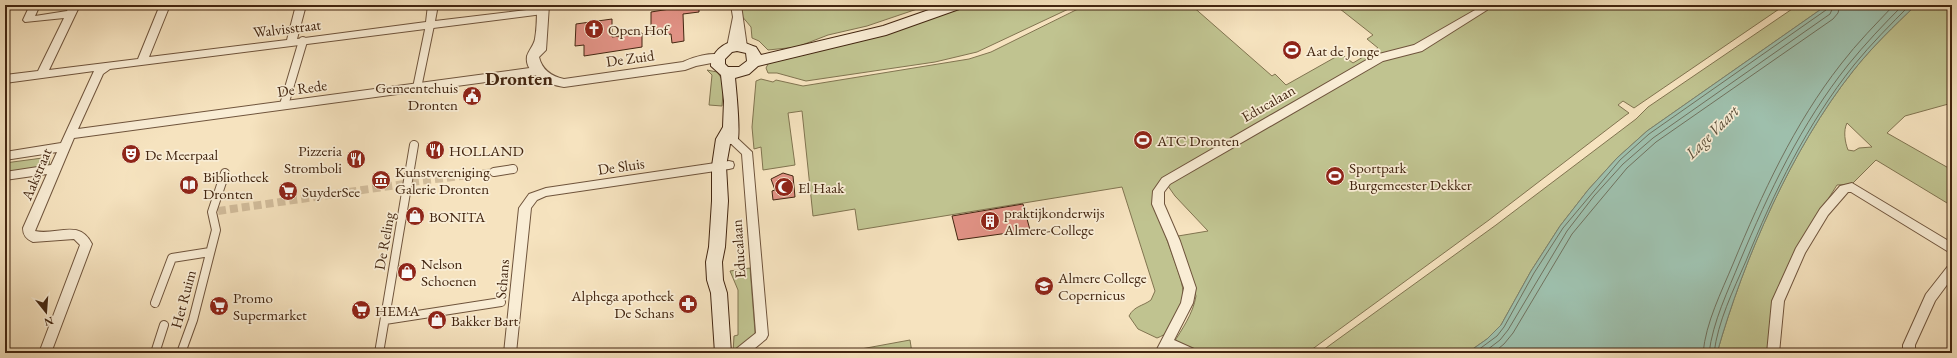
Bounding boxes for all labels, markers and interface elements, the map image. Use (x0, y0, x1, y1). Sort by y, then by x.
street label: Walvisstraat (252, 14, 322, 42)
church icon: Open Hof (583, 18, 605, 40)
place label: Open Hof (608, 20, 671, 39)
sports icon: Aat de Jonge (1281, 39, 1303, 61)
place label: Aat de Jonge (1305, 41, 1379, 60)
street label: De Zuid (605, 45, 656, 71)
district label: Dronten (485, 66, 553, 91)
street label: De Rede (276, 75, 328, 101)
place label: Gemeentehuis Dronten (375, 78, 458, 114)
street label: Educalaan (1238, 80, 1298, 126)
public building icon: Gemeentehuis Dronten (461, 85, 483, 107)
water label: Lage Vaart (1680, 100, 1744, 164)
sports icon: ATC Dronten (1132, 129, 1154, 151)
place label: ATC Dronten (1156, 131, 1240, 150)
restaurant icon: HOLLAND (424, 139, 446, 161)
place label: Pizzeria Stromboli (284, 141, 342, 177)
place label: HOLLAND (449, 141, 524, 160)
theatre icon: De Meerpaal (120, 143, 142, 165)
street label: Aakstraat (16, 145, 56, 204)
place label: De Meerpaal (145, 145, 218, 164)
restaurant icon: Pizzeria Stromboli (345, 148, 367, 170)
street label: De Sluis (596, 153, 646, 179)
place label: Sportpark Burgemeester Dekker (1349, 158, 1472, 194)
place label: Kunstvereniging Galerie Dronten (395, 162, 490, 198)
sports icon: Sportpark Burgemeester Dekker (1324, 165, 1346, 187)
place label: Bibliotheek Dronten (203, 167, 270, 203)
museum icon: Kunstvereniging Galerie Dronten (370, 169, 392, 191)
library icon: Bibliotheek Dronten (178, 174, 200, 196)
mosque icon: El Haak (773, 176, 795, 198)
place label: El Haak (798, 178, 845, 197)
supermarket icon: SuyderSee (277, 180, 299, 202)
place label: SuyderSee (302, 182, 360, 201)
place label: praktijkonderwijs Almere-College (1003, 203, 1105, 239)
shop icon: BONITA (404, 205, 426, 227)
place label: BONITA (429, 207, 486, 226)
street label: De Reling (370, 210, 399, 271)
building icon: praktijkonderwijs Almere-College (979, 210, 1001, 232)
street label: Educalaan (726, 219, 750, 279)
place label: Nelson Schoenen (421, 254, 477, 290)
street label: Schans (491, 258, 513, 300)
shop icon: Nelson Schoenen (396, 261, 418, 283)
street label: Het Ruim (166, 267, 200, 330)
place label: Almere College Copernicus (1057, 268, 1147, 304)
school or university icon: Almere College Copernicus (1033, 275, 1055, 297)
place label: Alphega apotheek De Schans (570, 286, 675, 322)
place label: Promo Supermarket (233, 288, 307, 324)
north arrow (26, 292, 66, 332)
pharmacy icon: Alphega apotheek De Schans (677, 293, 699, 315)
supermarket icon: Promo Supermarket (208, 295, 230, 317)
supermarket icon: HEMA (350, 299, 372, 321)
place label: HEMA (375, 301, 420, 320)
shop icon: Bakker Bart (426, 309, 448, 331)
place label: Bakker Bart (451, 311, 519, 330)
text: N (43, 314, 55, 330)

